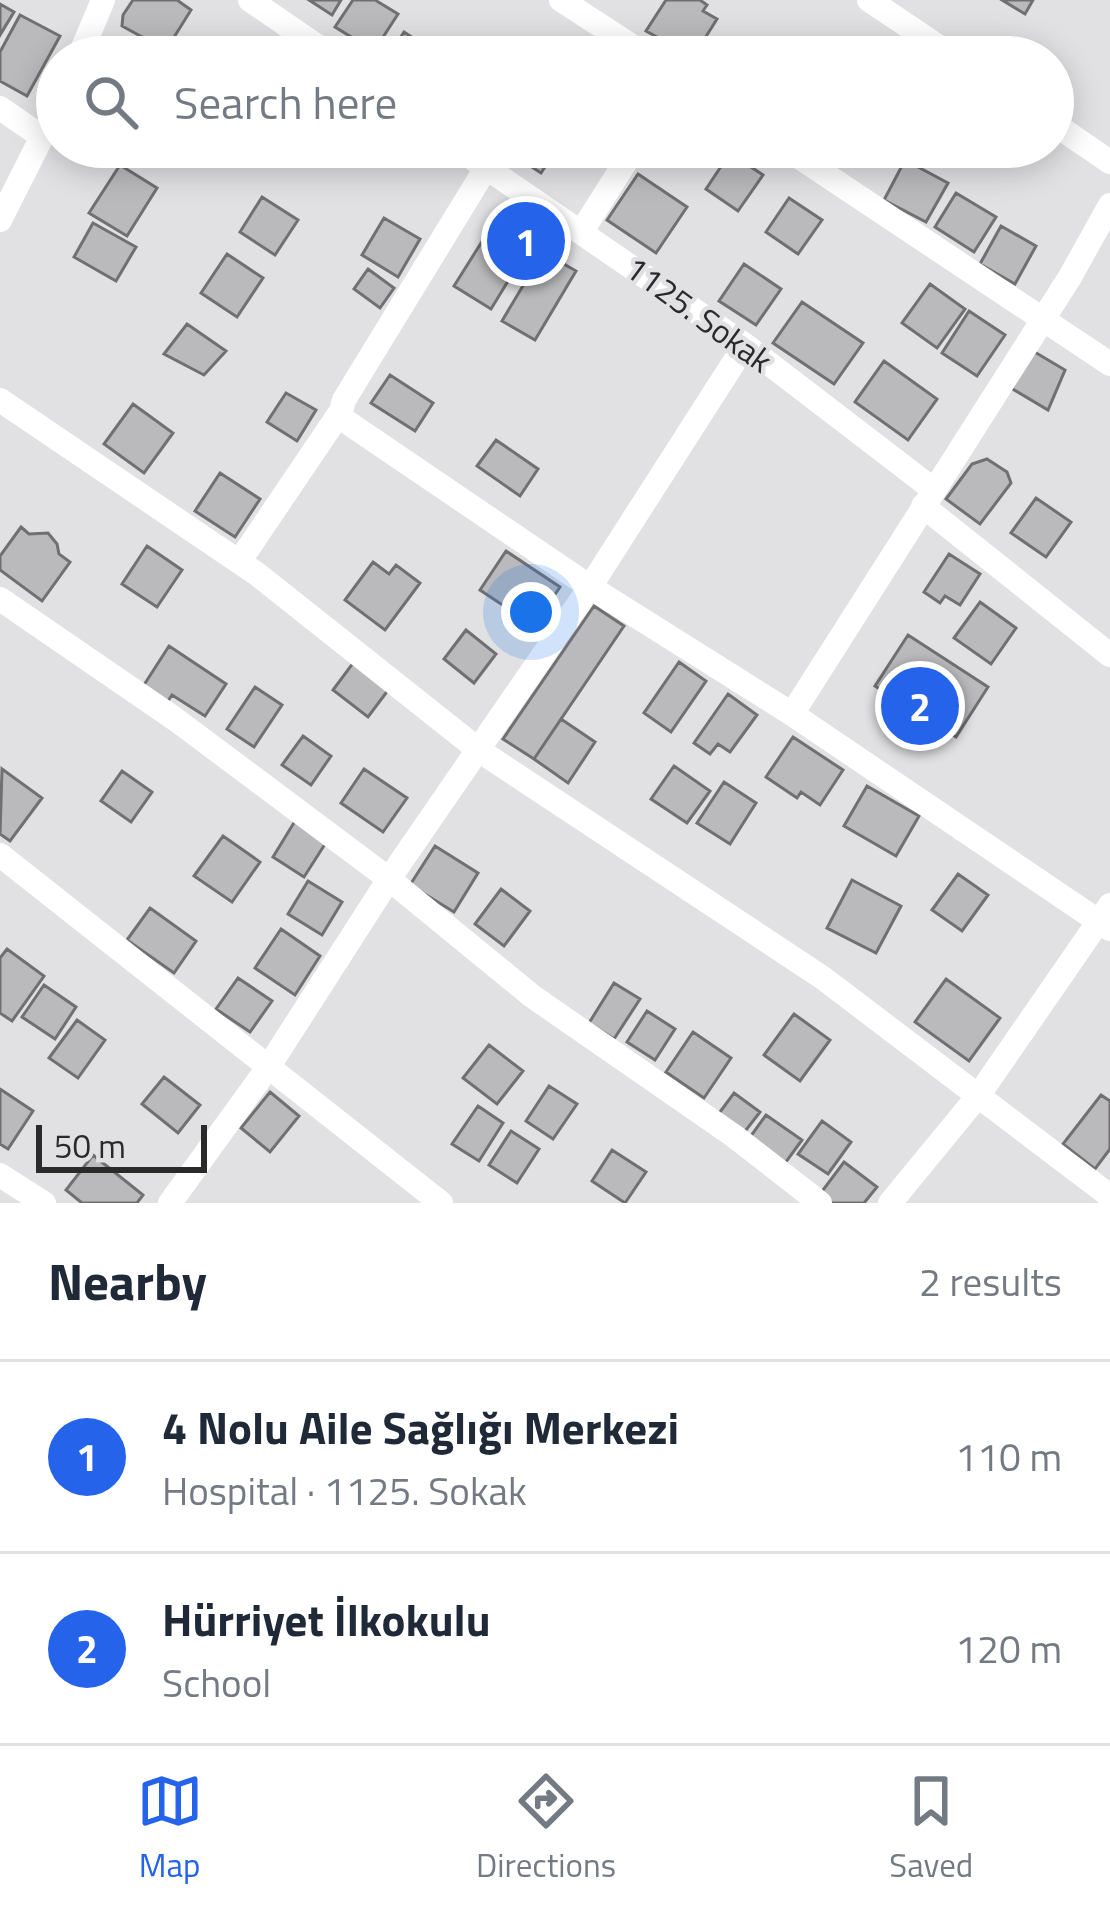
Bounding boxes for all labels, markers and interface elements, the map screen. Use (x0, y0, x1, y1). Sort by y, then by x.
search box (36, 36, 1074, 168)
text: Search here (174, 68, 397, 136)
icon: search (78, 69, 144, 135)
pin: 1 (487, 196, 565, 286)
street label: 1125. Sokak (615, 243, 783, 385)
your location (501, 582, 561, 642)
pin: 2 (881, 661, 959, 751)
scale bar (36, 1119, 207, 1172)
text: 50 m (54, 1121, 126, 1171)
text: Nearby (48, 1242, 207, 1320)
text: 2 results (919, 1252, 1062, 1311)
text: 4 Nolu Aile Sağlığı Merkezi (162, 1393, 679, 1461)
text: 1 (76, 1427, 98, 1486)
text: 110 m (955, 1427, 1062, 1486)
text: Hospital · 1125. Sokak (162, 1461, 527, 1520)
text: Hürriyet İlkokulu (162, 1585, 491, 1653)
text: 2 (76, 1619, 98, 1678)
text: 120 m (955, 1619, 1062, 1678)
text: School (162, 1653, 271, 1712)
tab: Map (137, 1768, 203, 1890)
tab: Directions (476, 1768, 616, 1890)
tab: Saved (889, 1768, 973, 1890)

